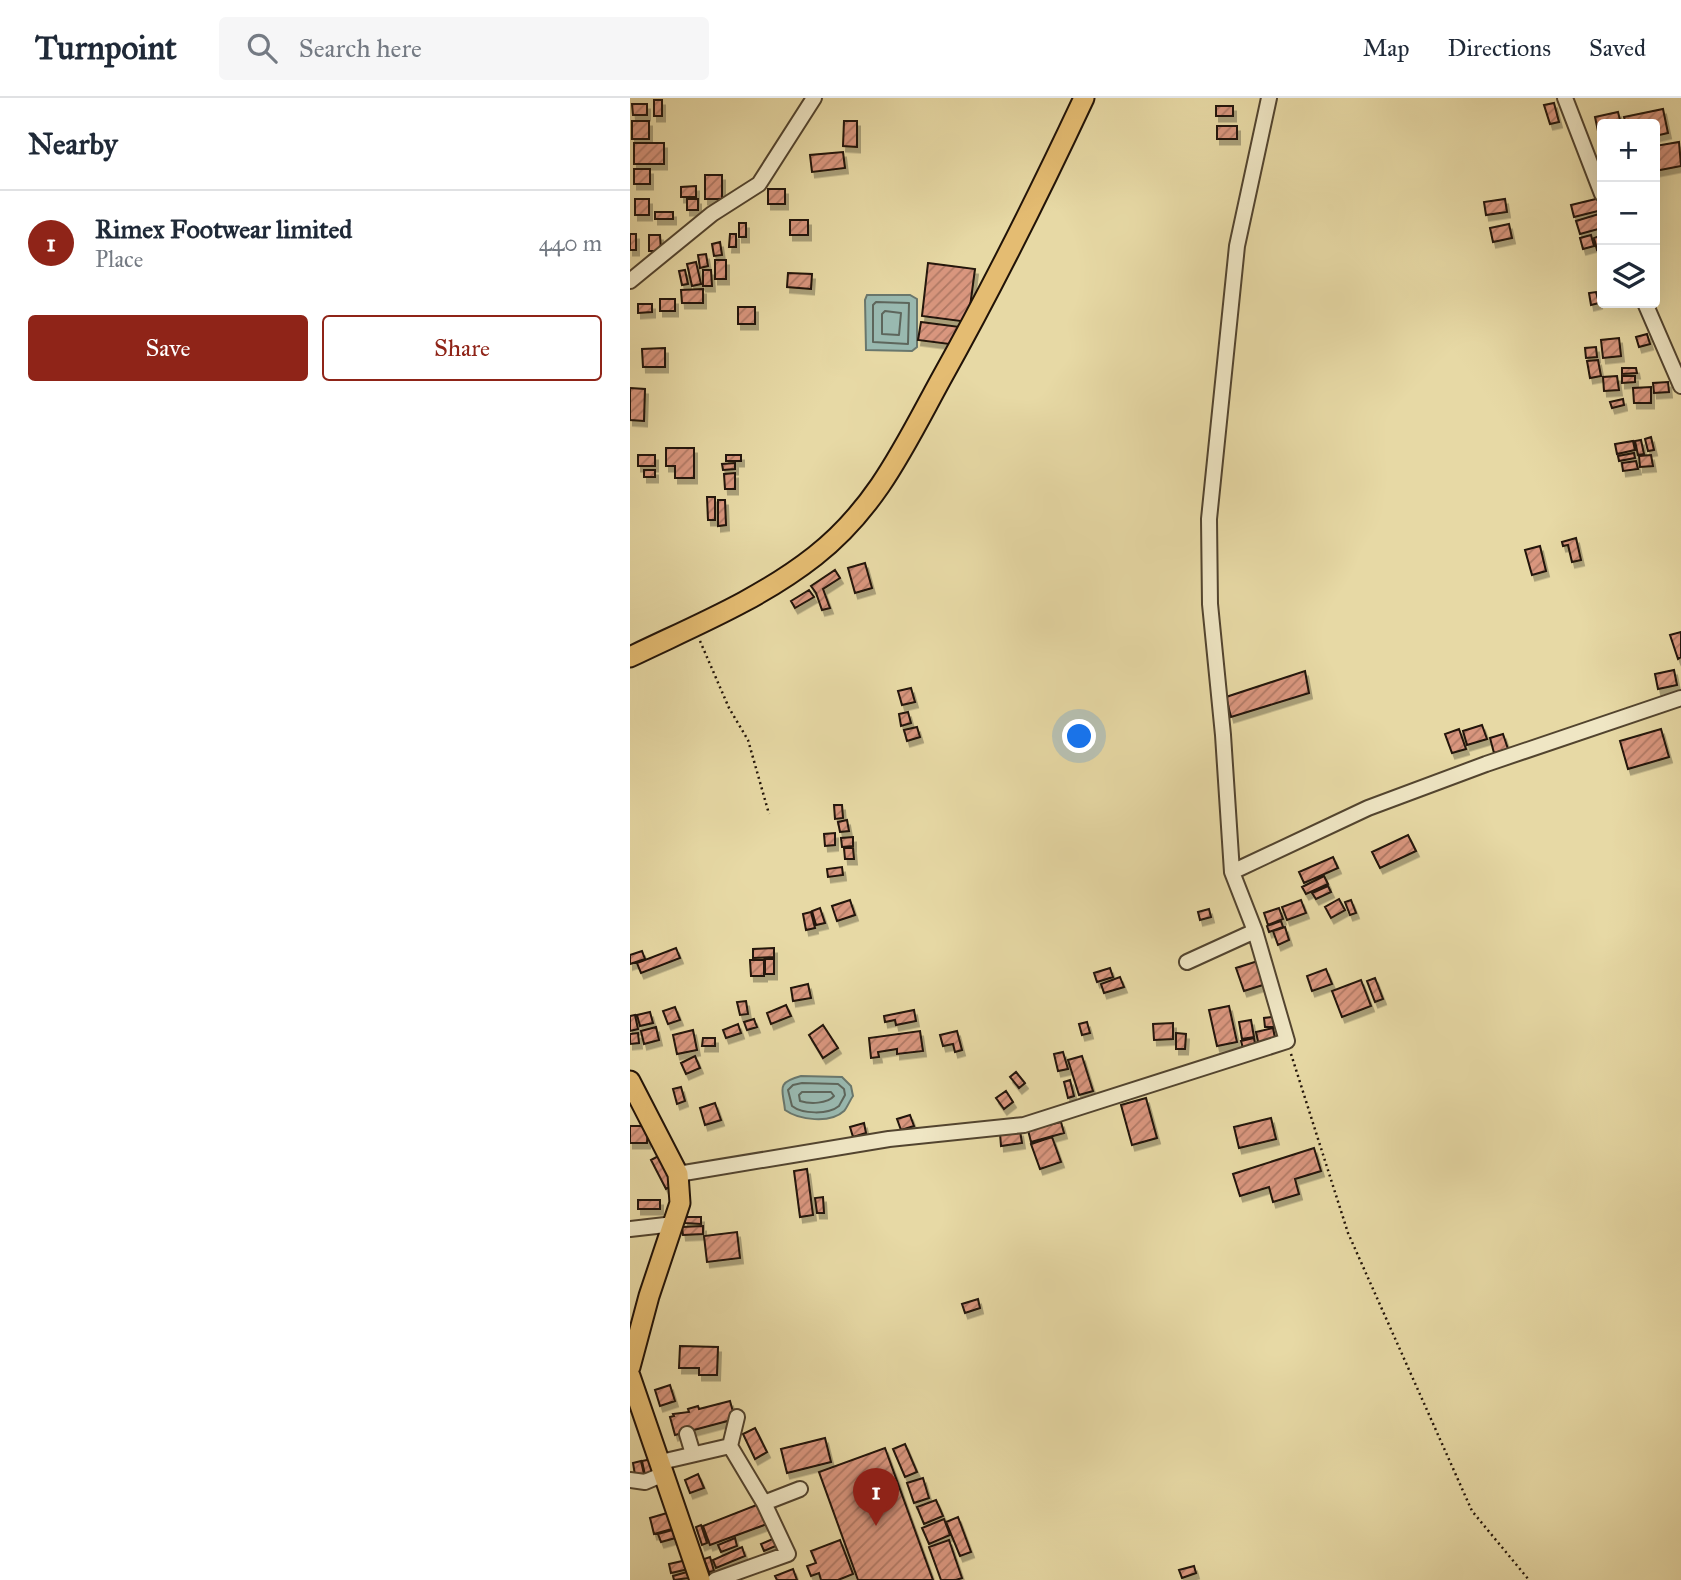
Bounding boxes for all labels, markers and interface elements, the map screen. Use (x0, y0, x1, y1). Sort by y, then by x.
search box (219, 17, 709, 80)
text: Turnpoint (35, 28, 177, 68)
icon: search (243, 29, 281, 67)
text: Search here (299, 32, 422, 64)
text: Map (1363, 33, 1410, 63)
text: Directions (1448, 33, 1551, 63)
text: Saved (1589, 33, 1646, 63)
map controls (1597, 119, 1660, 308)
button: + (1597, 119, 1660, 182)
text: Nearby (28, 126, 118, 162)
button: − (1597, 182, 1660, 245)
text: Rimex Footwear limited (95, 213, 352, 245)
text: 1 (46, 229, 56, 257)
text: 440 m (539, 229, 602, 257)
text: Place (95, 245, 143, 273)
button: layers (1597, 245, 1660, 308)
button: Save (28, 315, 308, 381)
button: Share (322, 315, 602, 381)
your location (1062, 719, 1096, 753)
pin: 1 (853, 1468, 899, 1526)

